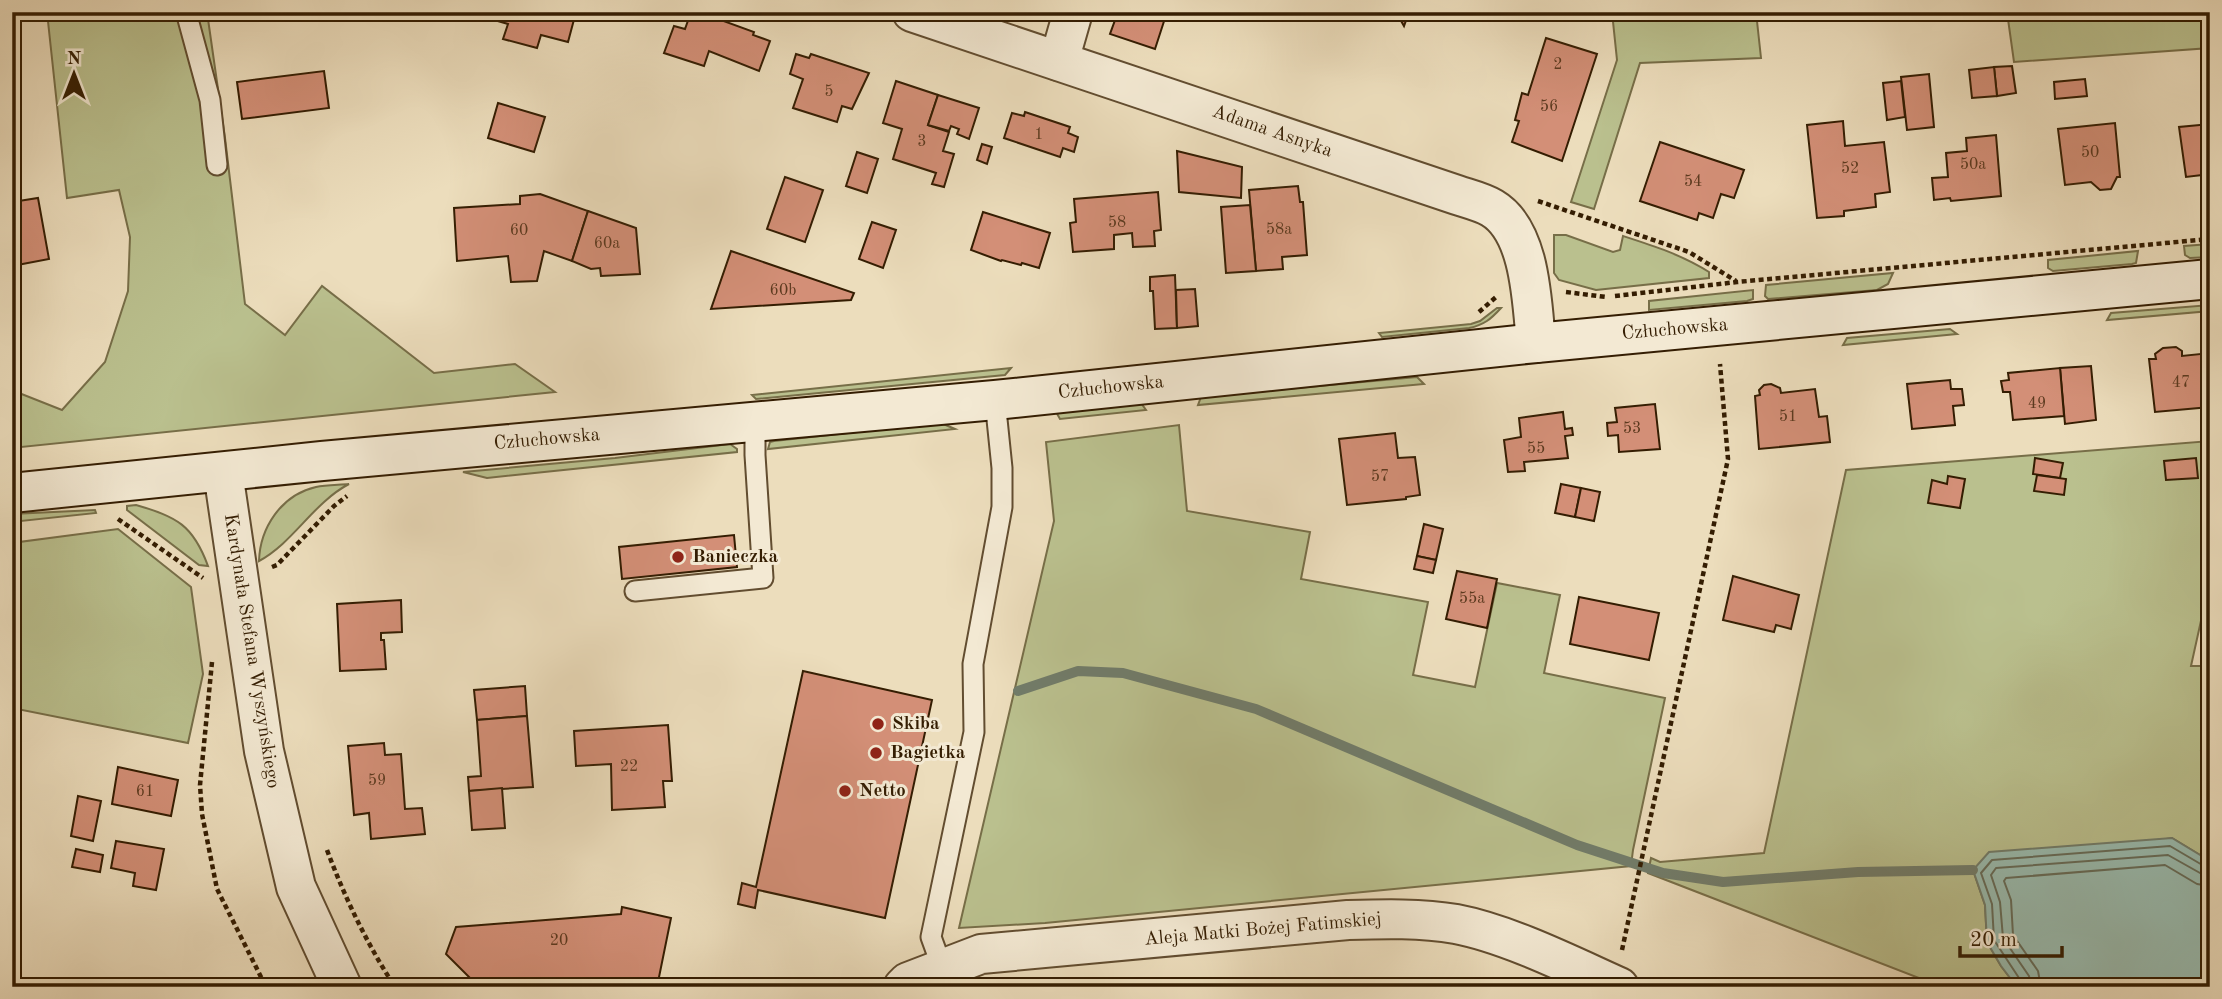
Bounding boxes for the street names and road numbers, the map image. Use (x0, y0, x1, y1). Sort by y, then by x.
street label: Adama Asnyka (1209, 103, 1335, 162)
street label: Człuchowska (1621, 316, 1729, 344)
street label: Człuchowska (1057, 373, 1166, 403)
street label: Człuchowska (493, 426, 601, 454)
street label: Kardynała Stefana Wyszyńskiego (220, 512, 282, 790)
street label: Aleja Matki Bożej Fatimskiej (1143, 910, 1383, 950)

